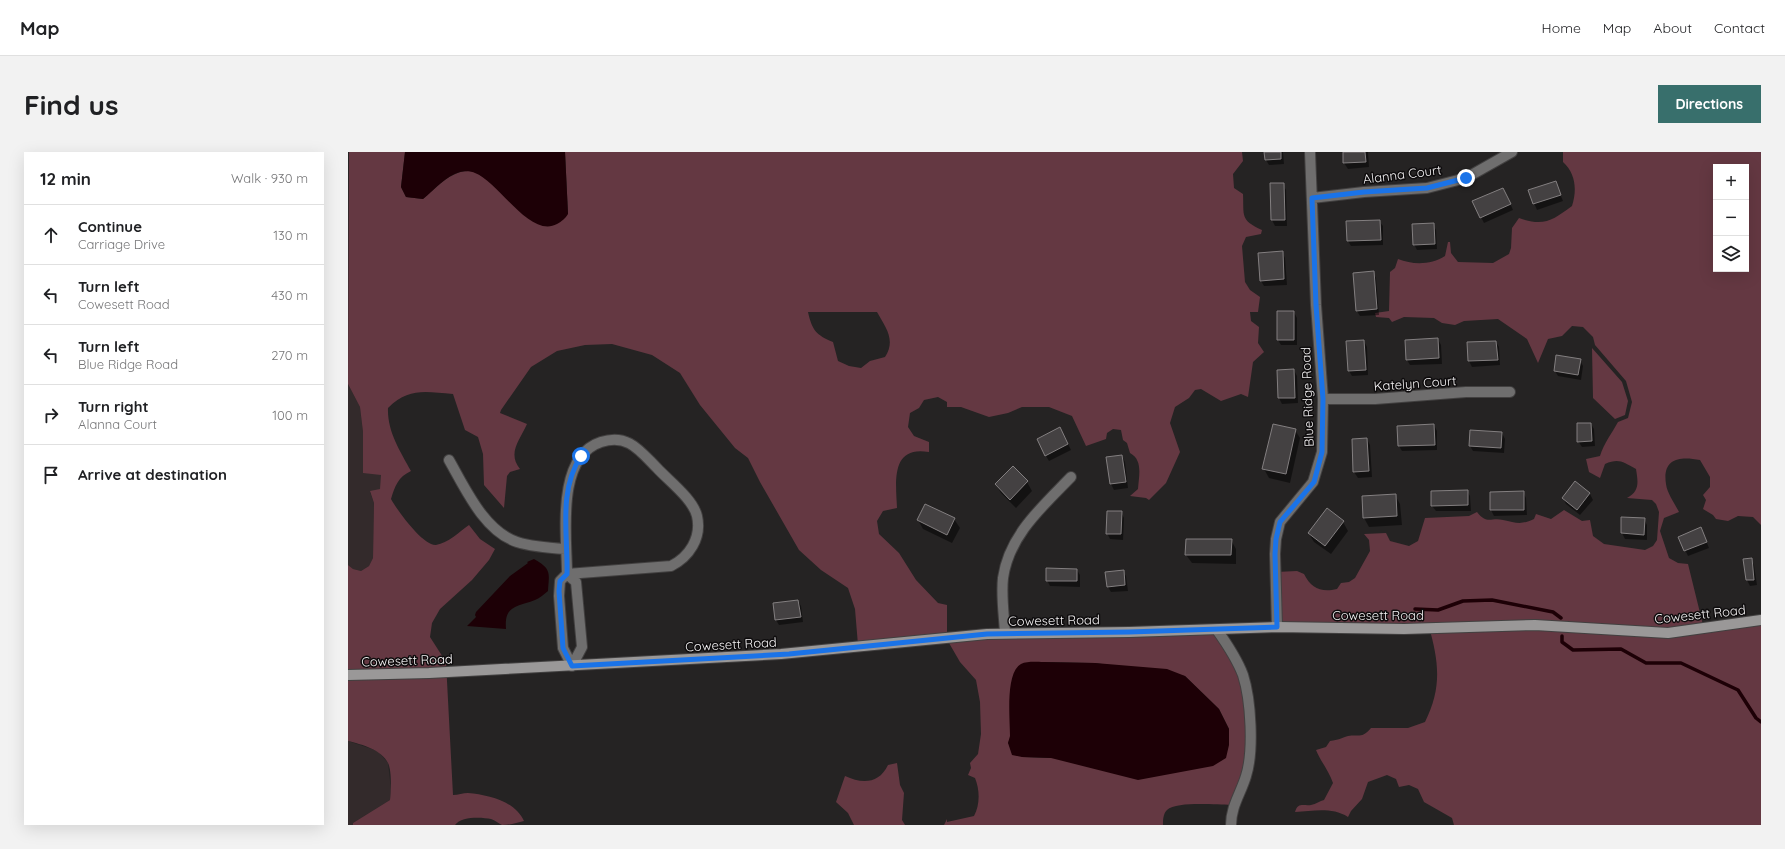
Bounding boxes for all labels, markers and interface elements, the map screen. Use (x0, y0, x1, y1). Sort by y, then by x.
text: Map (20, 16, 59, 40)
text: Home (1542, 19, 1581, 37)
text: Map (1603, 19, 1631, 37)
text: About (1653, 19, 1692, 37)
text: Contact (1714, 19, 1765, 37)
button: Directions (1658, 85, 1761, 123)
text: Find us (24, 87, 118, 122)
street label: Alanna Court (1362, 161, 1442, 187)
map controls (1713, 164, 1749, 272)
button: + (1713, 164, 1749, 200)
text: 12 min (40, 168, 91, 189)
route end (1457, 169, 1475, 187)
text: Walk · 930 m (231, 170, 308, 186)
button: − (1713, 200, 1749, 236)
text: Continue (78, 217, 142, 236)
icon: ahead (40, 224, 62, 246)
text: 130 m (273, 227, 308, 243)
text: Carriage Drive (78, 236, 165, 252)
button: layers (1713, 236, 1749, 272)
text: Turn left (78, 277, 140, 296)
icon: left (40, 284, 62, 306)
text: 430 m (271, 287, 308, 303)
text: Cowesett Road (78, 296, 170, 312)
text: Turn left (78, 337, 140, 356)
icon: left (40, 344, 62, 366)
text: 270 m (271, 347, 308, 363)
street label: Blue Ridge Road (1297, 347, 1317, 447)
text: Blue Ridge Road (78, 356, 178, 372)
street label: Katelyn Court (1373, 372, 1457, 394)
text: Turn right (78, 397, 149, 416)
icon: right (40, 404, 62, 426)
text: 100 m (272, 407, 308, 423)
text: Alanna Court (78, 416, 157, 432)
route start (572, 447, 590, 465)
icon: arrive (40, 464, 62, 486)
text: Arrive at destination (78, 465, 227, 484)
street label: Cowesett Road (1654, 601, 1746, 627)
street label: Cowesett Road (1332, 607, 1424, 623)
street label: Cowesett Road (1008, 611, 1100, 629)
street label: Cowesett Road (685, 634, 777, 654)
street label: Cowesett Road (361, 650, 453, 670)

